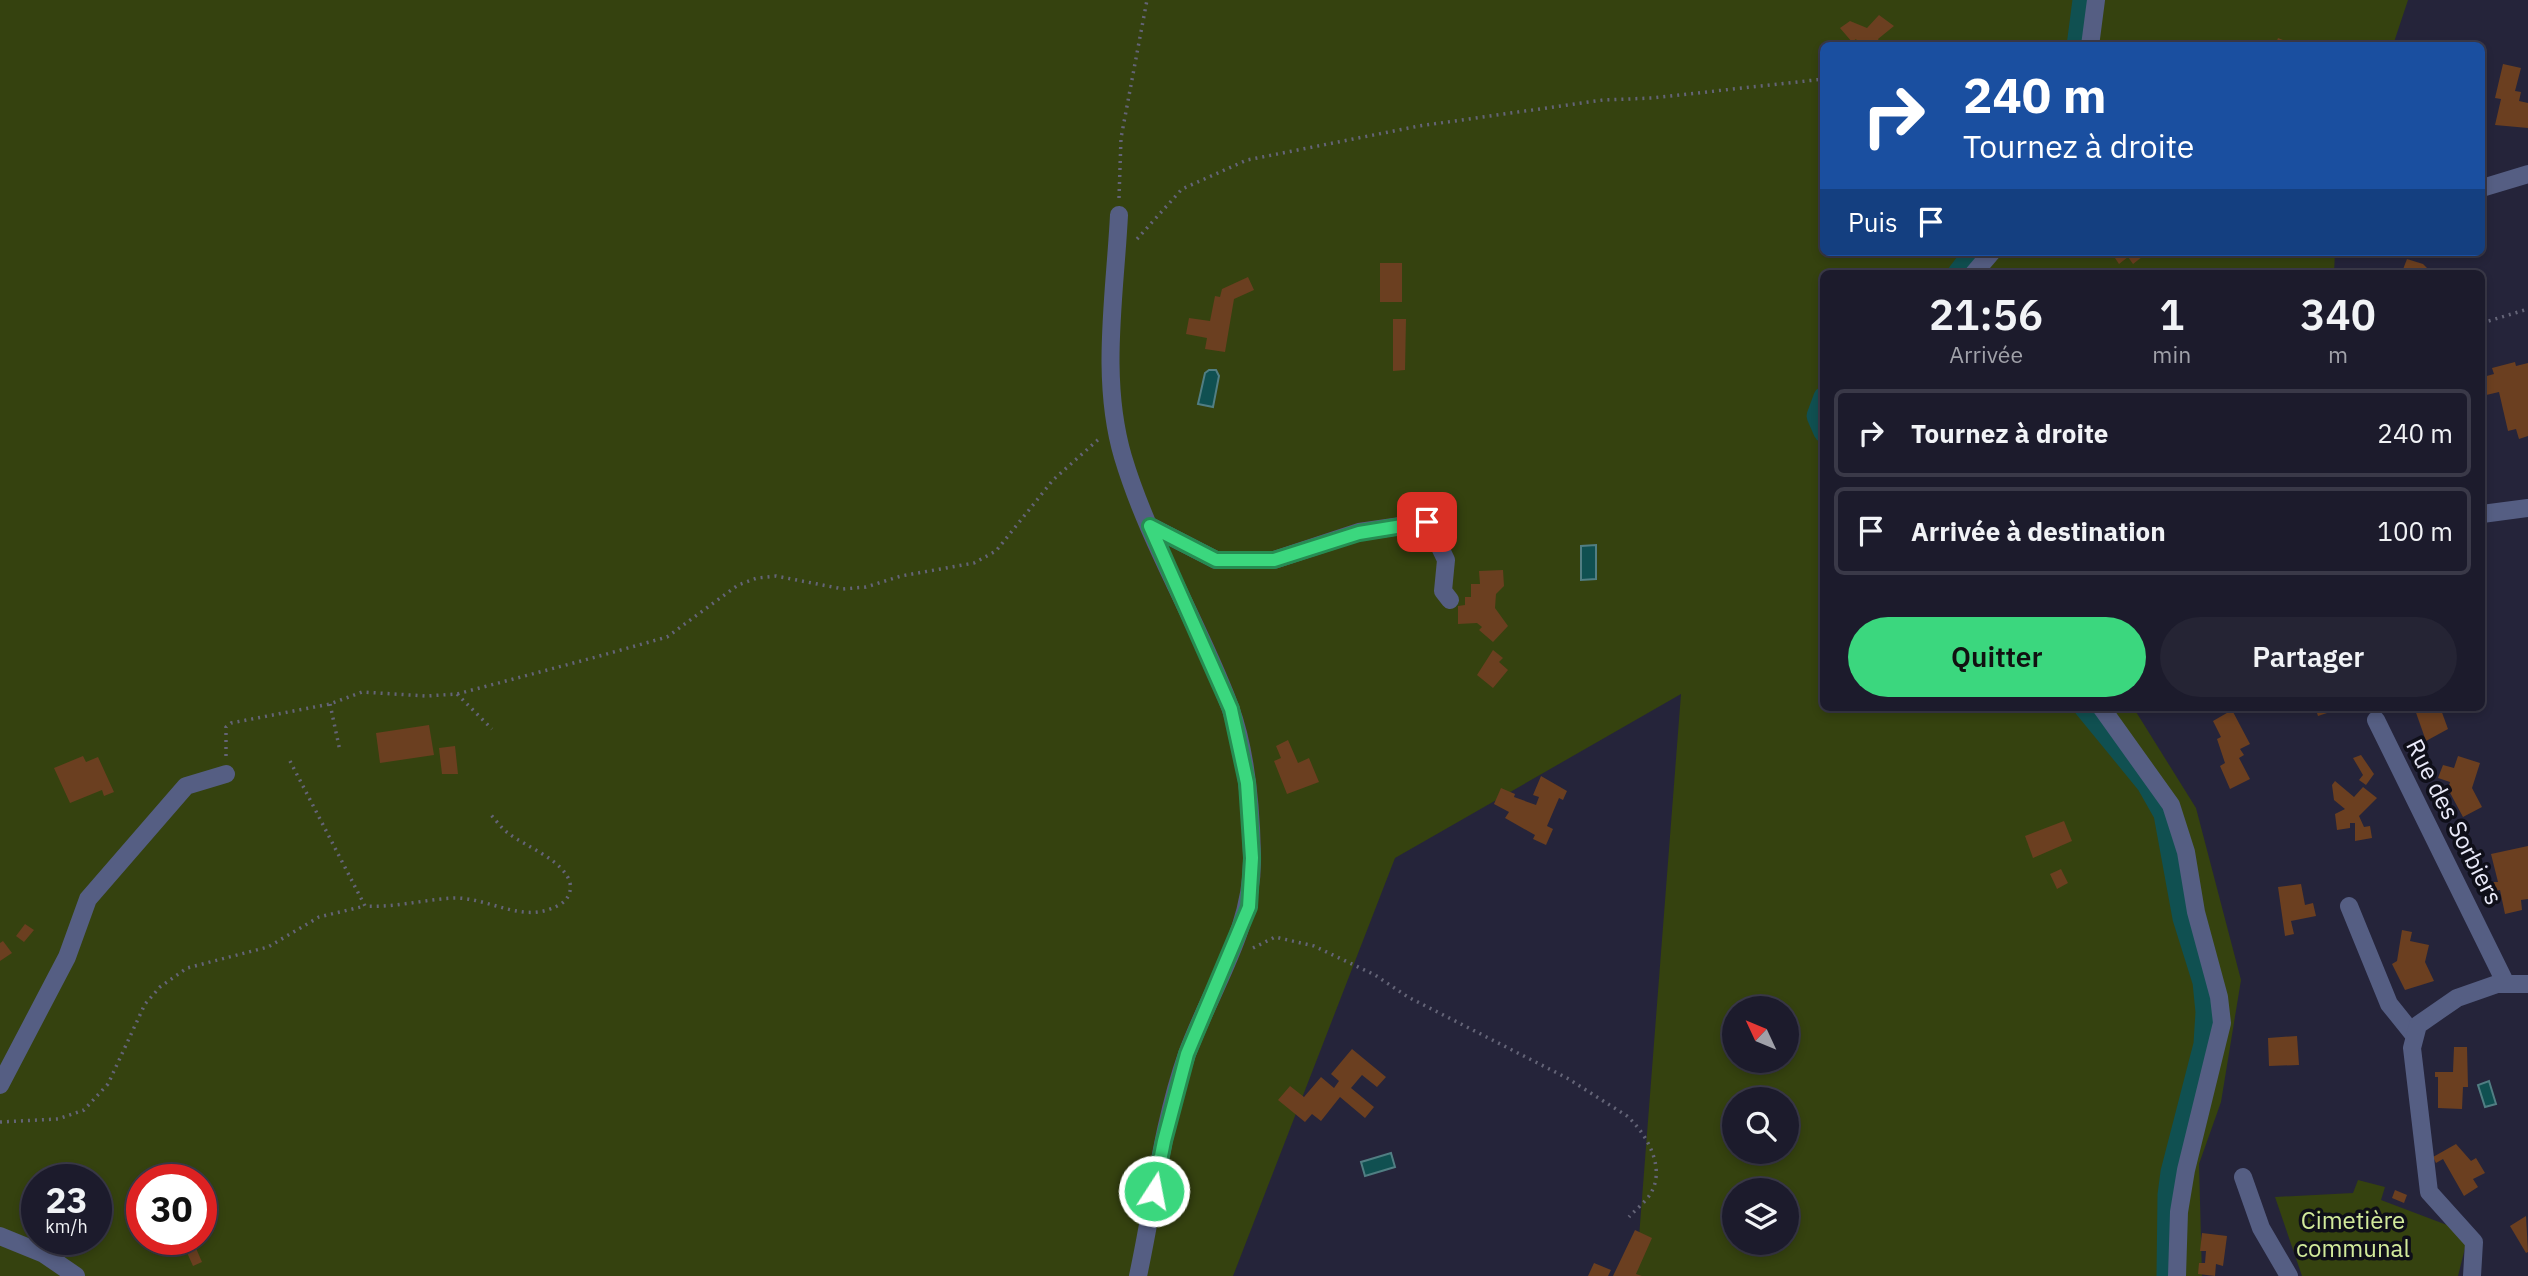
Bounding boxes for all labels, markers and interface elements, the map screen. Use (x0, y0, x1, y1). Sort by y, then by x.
text: 240 m (1963, 63, 2107, 126)
icon: right (1848, 70, 1939, 161)
text: Tournez à droite (1963, 125, 2194, 167)
icon: arrive (1912, 203, 1950, 241)
text: Puis (1848, 205, 1898, 239)
text: 21:56 (1929, 287, 2043, 342)
text: 1 (2159, 287, 2184, 342)
text: 340 (2300, 287, 2376, 342)
text: Arrivée (1949, 339, 2023, 369)
text: min (2152, 339, 2191, 369)
text: m (2328, 339, 2348, 369)
icon: right (1852, 414, 1890, 452)
text: Tournez à droite (1911, 416, 2108, 450)
text: 240 m (2377, 416, 2453, 450)
pin (1397, 492, 1457, 552)
icon: arrive (1408, 503, 1446, 541)
icon: arrive (1852, 512, 1890, 550)
text: Arrivée à destination (1911, 514, 2166, 548)
text: 100 m (2377, 514, 2453, 548)
button: Quitter (1848, 617, 2146, 697)
button: Partager (2160, 617, 2457, 697)
street label: Rue des Sorbiers (2399, 733, 2510, 910)
north arrow (1722, 996, 1799, 1073)
map controls (1722, 996, 1799, 1255)
button: search (1722, 1087, 1799, 1164)
position arrow (1117, 1154, 1191, 1228)
speed limit sign: 30 (126, 1164, 217, 1255)
text: 23 (45, 1177, 88, 1223)
button: layers (1722, 1178, 1799, 1255)
park label: Cimetière communal (2296, 1204, 2410, 1264)
text: km/h (45, 1215, 88, 1238)

